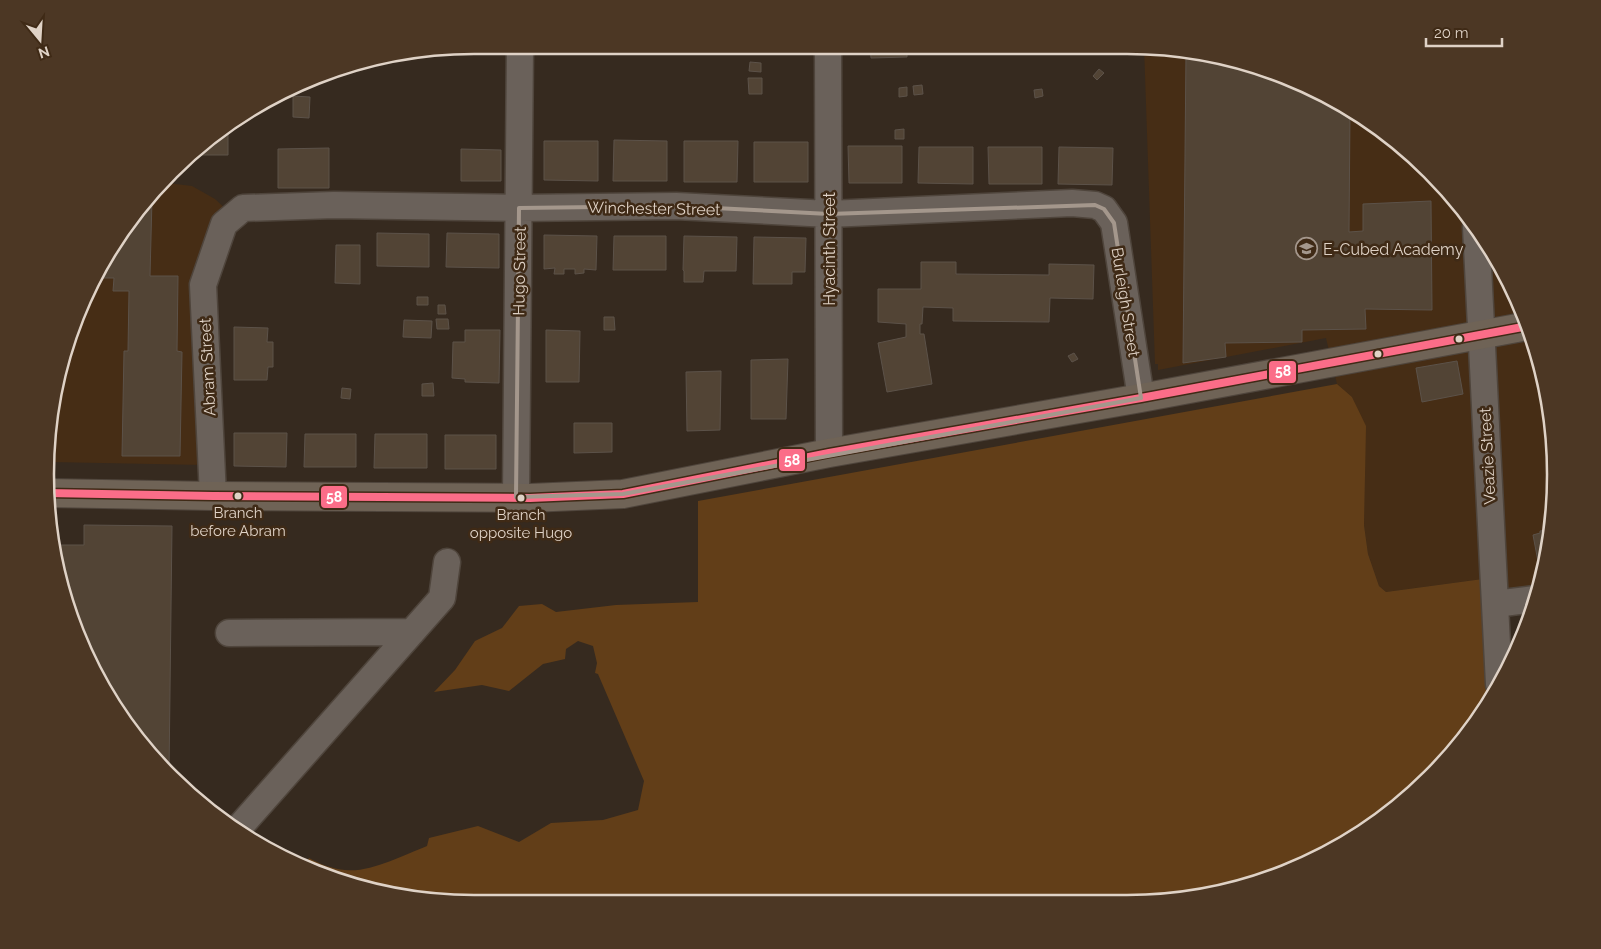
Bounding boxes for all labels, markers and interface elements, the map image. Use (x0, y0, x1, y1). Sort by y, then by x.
north arrow (15, 15, 65, 65)
scale bar (1426, 15, 1502, 47)
text: 20 m (1434, 24, 1469, 42)
text: N (36, 43, 52, 62)
street label: Hyacinth Street (820, 192, 839, 306)
street label: Winchester Street (587, 198, 721, 219)
street label: Hugo Street (509, 226, 530, 316)
school or university icon: E-Cubed Academy (1295, 237, 1319, 261)
place label: E-Cubed Academy (1323, 240, 1464, 259)
street label: Burleigh Street (1107, 246, 1144, 359)
street label: Abram Street (195, 317, 220, 416)
unlabelled marker (1454, 334, 1464, 344)
unlabelled marker (1373, 349, 1383, 359)
line badge: 58 (1268, 360, 1297, 384)
text: 58 (1275, 363, 1291, 379)
street label: Veazie Street (1475, 406, 1500, 505)
line badge: 58 (778, 448, 806, 472)
text: 58 (784, 452, 800, 468)
line badge: 58 (320, 485, 348, 509)
text: 58 (326, 489, 342, 505)
marker: Branch before Abram (233, 491, 243, 501)
marker: Branch opposite Hugo (516, 493, 526, 503)
place label: Branch before Abram (190, 504, 286, 540)
place label: Branch opposite Hugo (470, 506, 572, 542)

